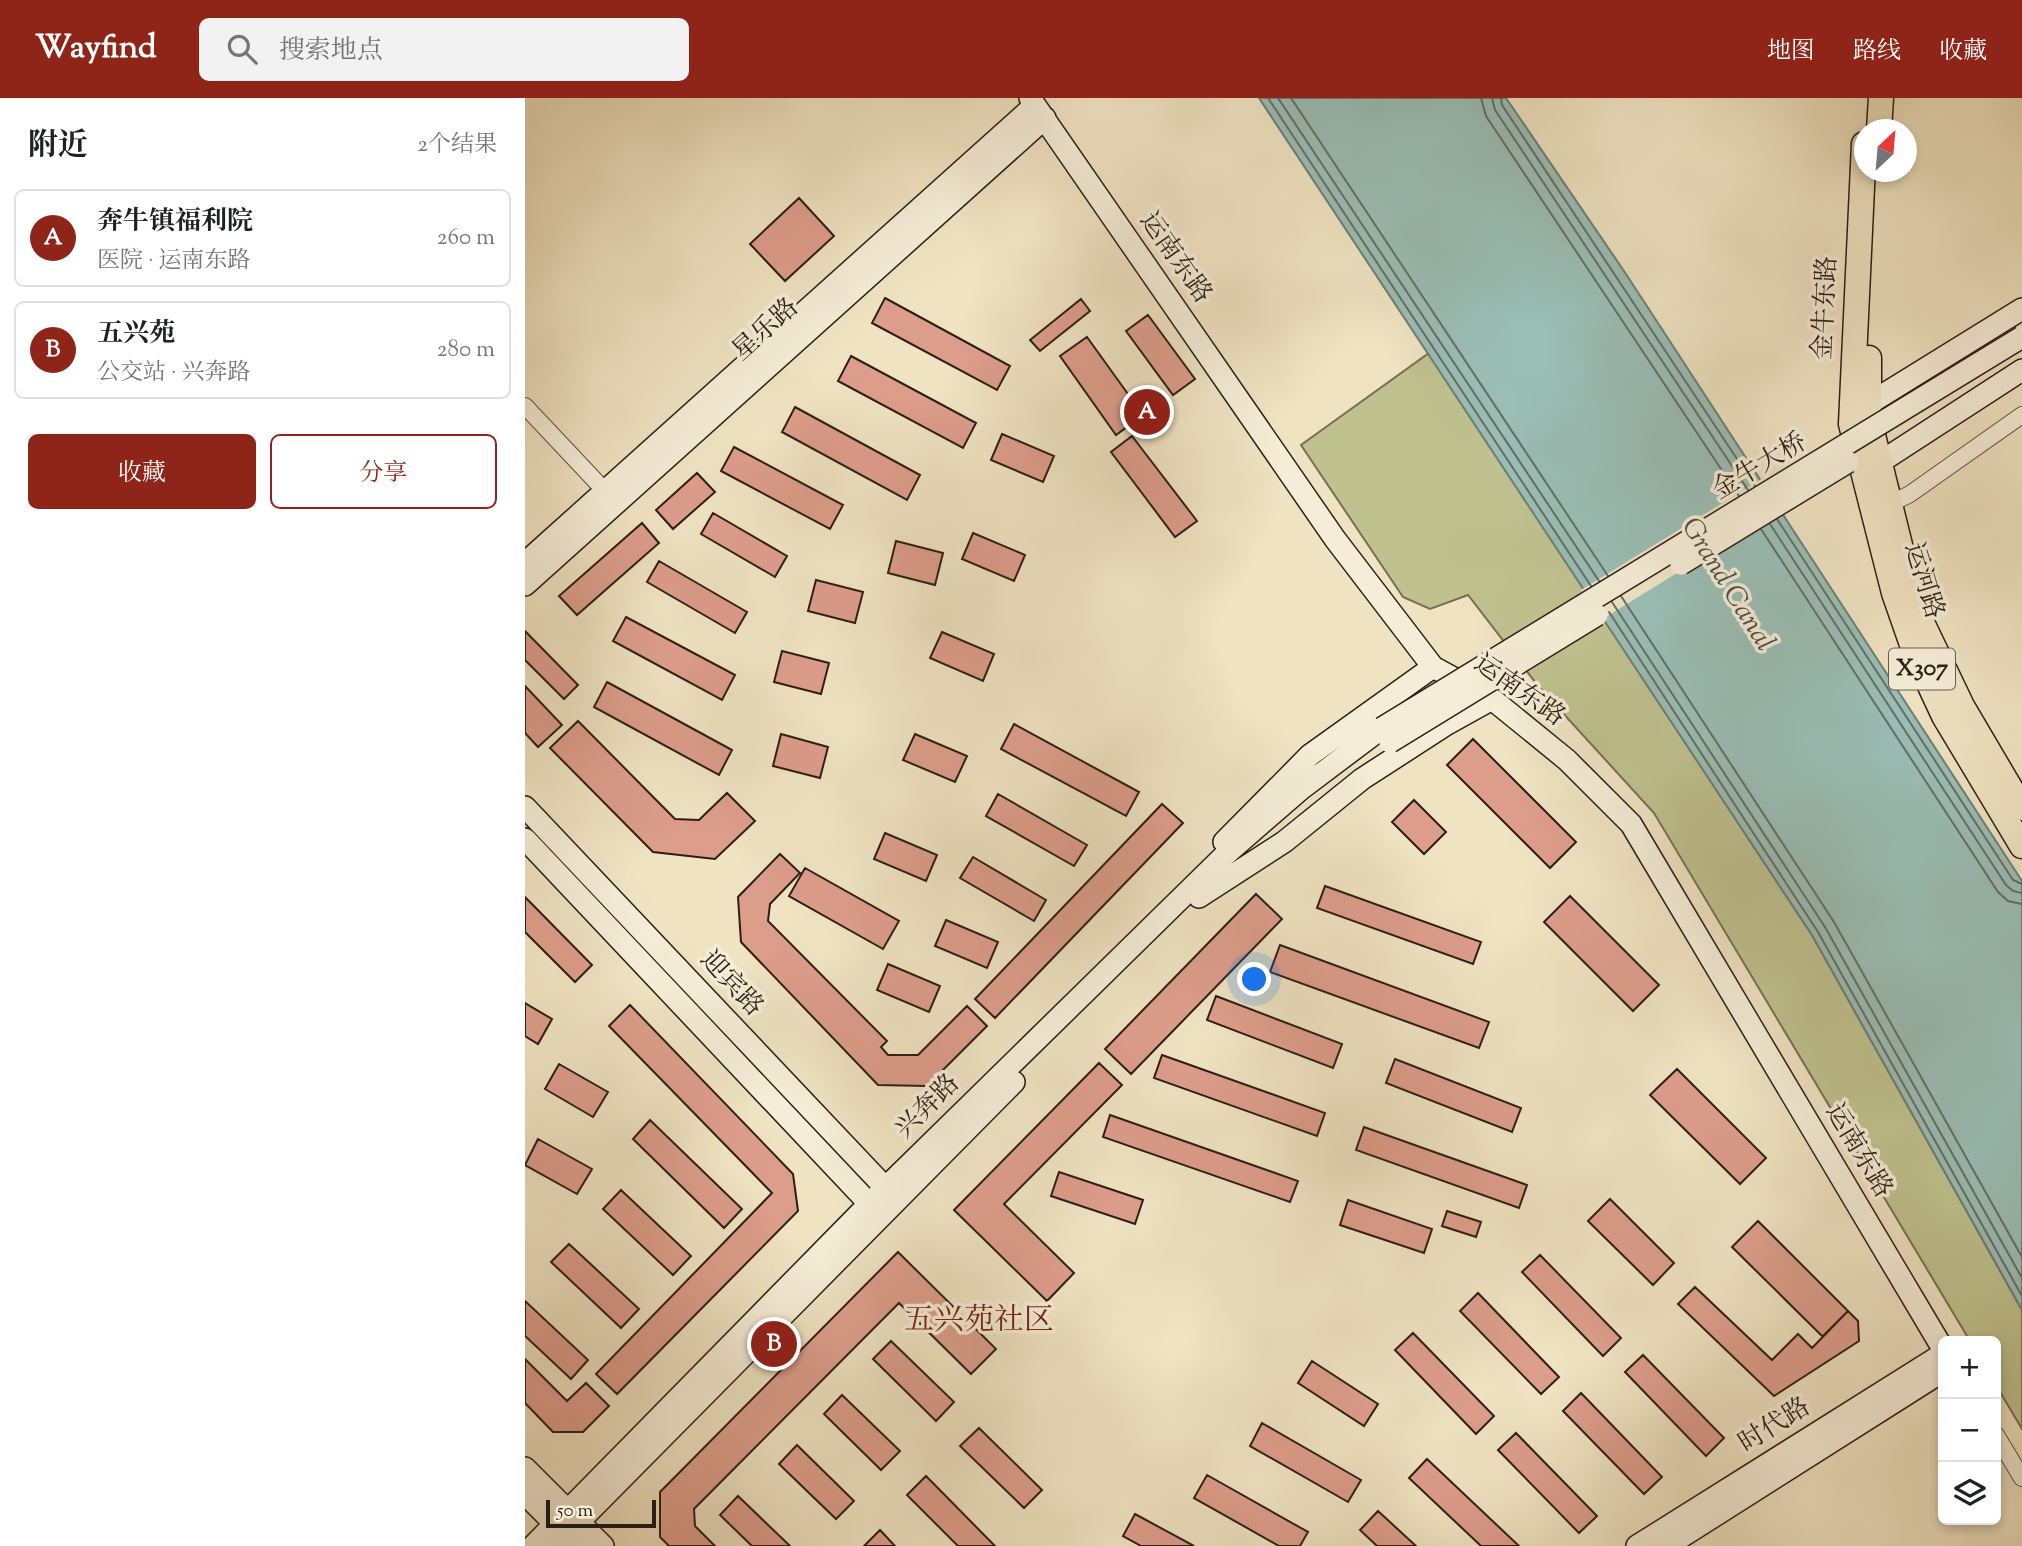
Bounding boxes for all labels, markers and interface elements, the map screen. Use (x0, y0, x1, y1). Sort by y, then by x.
search box (199, 18, 689, 81)
text: Wayfind (35, 25, 157, 73)
icon: search (223, 30, 261, 68)
text: 搜索地点 (279, 33, 383, 70)
text: 地图 (1767, 35, 1815, 69)
text: 路线 (1853, 35, 1901, 69)
text: 收藏 (1939, 35, 1987, 69)
north arrow (1854, 119, 1917, 182)
text: 附近 (28, 125, 88, 168)
text: 2个结果 (417, 129, 497, 162)
text: 奔牛镇福利院 (97, 204, 253, 241)
street label: 运南东路 (1130, 205, 1220, 311)
text: A (44, 222, 62, 255)
text: 260 m (437, 222, 495, 255)
text: 医院 · 运南东路 (97, 245, 251, 278)
street label: 金牛东路 (1805, 255, 1847, 361)
street label: 星乐路 (725, 290, 807, 370)
text: 五兴苑 (97, 316, 175, 353)
text: B (46, 334, 60, 367)
text: 280 m (437, 334, 495, 367)
text: 公交站 · 兴奔路 (97, 357, 251, 390)
pin: A (1124, 386, 1170, 438)
street label: 金牛大桥 (1706, 424, 1814, 510)
button: 收藏 (28, 434, 256, 509)
button: 分享 (270, 434, 497, 509)
water label: Grand Canal (1670, 511, 1784, 659)
street label: 运河路 (1894, 538, 1952, 624)
street label: 运南东路 (1466, 646, 1572, 736)
road number: X307 (1889, 648, 1955, 690)
street label: 迎宾路 (691, 943, 771, 1025)
your location (1237, 962, 1271, 996)
street label: 兴奔路 (887, 1066, 969, 1148)
street label: 运南东路 (1815, 1097, 1901, 1205)
district label: 五兴苑社区 (904, 1300, 1054, 1343)
pin: B (751, 1318, 797, 1370)
map controls (1938, 1336, 2001, 1525)
button: + (1938, 1336, 2001, 1399)
street label: 时代路 (1732, 1390, 1818, 1462)
button: − (1938, 1399, 2001, 1462)
button: layers (1938, 1462, 2001, 1525)
scale bar (546, 1497, 656, 1529)
text: 50 m (557, 1498, 593, 1525)

